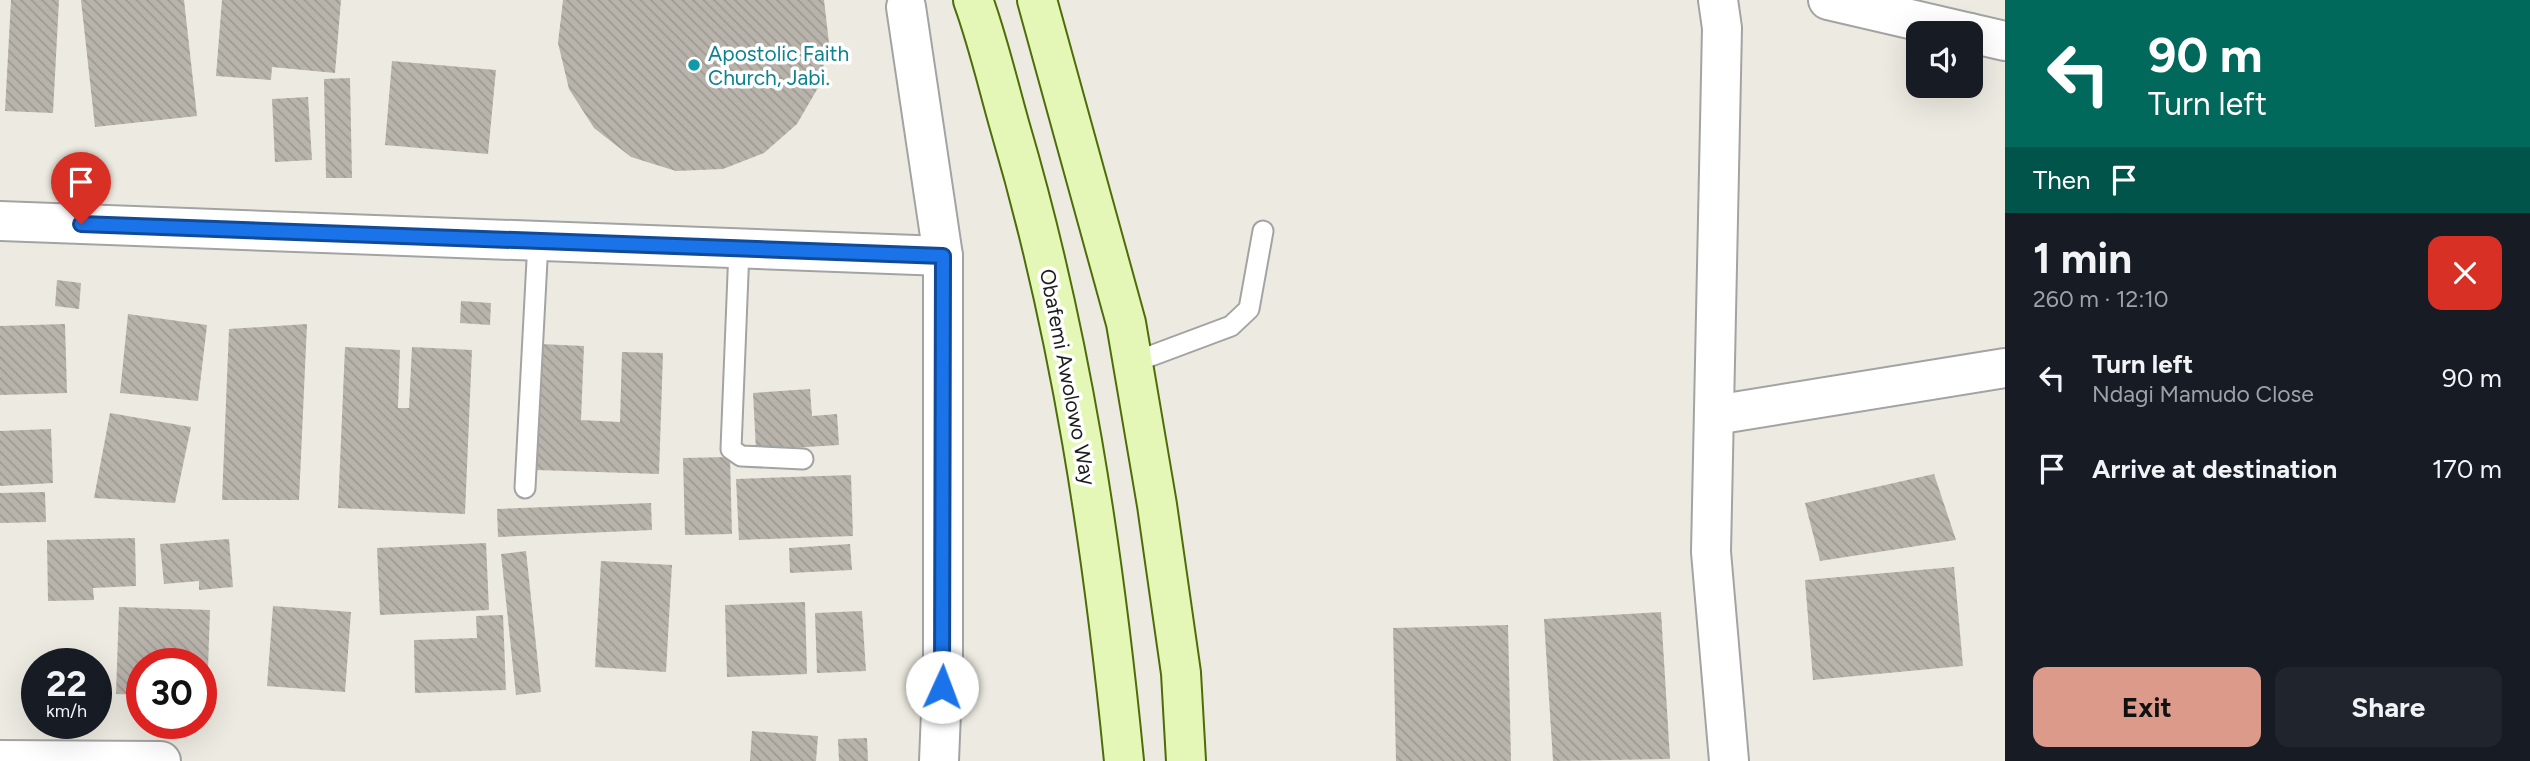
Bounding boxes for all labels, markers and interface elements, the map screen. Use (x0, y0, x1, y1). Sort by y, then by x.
map controls (1906, 21, 1983, 98)
button: sound (1906, 21, 1983, 98)
text: 90 m (2148, 25, 2263, 84)
icon: left (2033, 28, 2124, 119)
place label: Apostolic Faith Church, Jabi. (708, 41, 849, 90)
marker: Apostolic Faith Church, Jabi. (686, 57, 702, 73)
text: Turn left (2148, 85, 2267, 123)
pin (51, 152, 111, 224)
icon: arrive (2105, 161, 2143, 199)
icon: arrive (62, 163, 100, 201)
text: Then (2033, 164, 2091, 196)
text: 1 min (2033, 233, 2132, 284)
button: close (2428, 236, 2502, 310)
street label: Obafemi Awolowo Way (1035, 267, 1101, 487)
text: 260 m · 12:10 (2033, 285, 2169, 313)
text: Turn left (2092, 348, 2193, 380)
icon: left (2033, 359, 2071, 397)
text: 90 m (2442, 362, 2502, 394)
text: Ndagi Mamudo Close (2092, 380, 2314, 408)
icon: arrive (2033, 450, 2071, 488)
text: Arrive at destination (2092, 453, 2337, 485)
text: 170 m (2432, 453, 2502, 485)
speed limit sign: 30 (126, 648, 217, 739)
position arrow (905, 650, 979, 724)
text: 22 (46, 663, 87, 705)
button: Exit (2033, 667, 2261, 747)
button: Share (2275, 667, 2502, 747)
text: km/h (46, 700, 87, 722)

